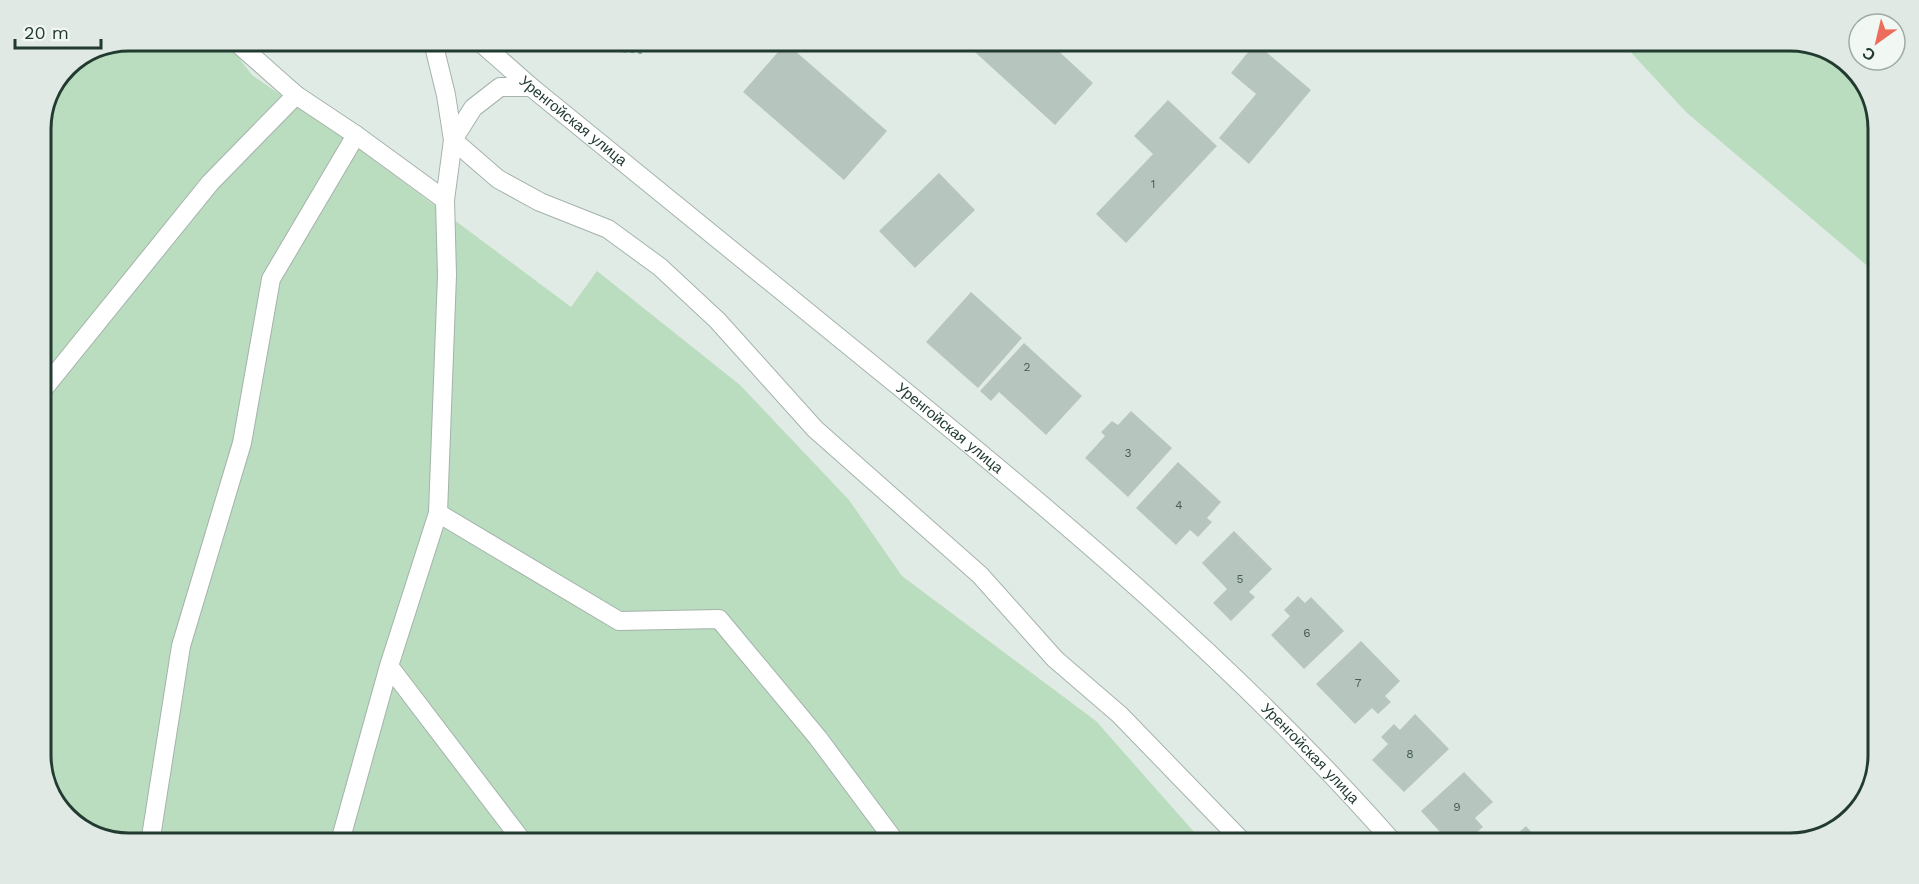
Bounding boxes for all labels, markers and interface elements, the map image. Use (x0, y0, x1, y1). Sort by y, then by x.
scale bar (15, 12, 100, 50)
north arrow (1847, 12, 1907, 72)
text: 20 m (24, 22, 69, 43)
text: С (1858, 43, 1879, 65)
street label: Уренгойская улица (516, 72, 631, 170)
house number: 1 (1151, 177, 1155, 191)
house number: 2 (1024, 360, 1031, 374)
street label: Уренгойская улица (893, 379, 1007, 478)
house number: 3 (1125, 446, 1132, 460)
house number: 4 (1175, 498, 1183, 512)
house number: 5 (1237, 572, 1244, 586)
house number: 6 (1303, 626, 1311, 640)
house number: 7 (1355, 676, 1362, 690)
street label: Уренгойская улица (1257, 699, 1363, 808)
house number: 8 (1406, 747, 1414, 761)
house number: 9 (1453, 800, 1461, 814)

